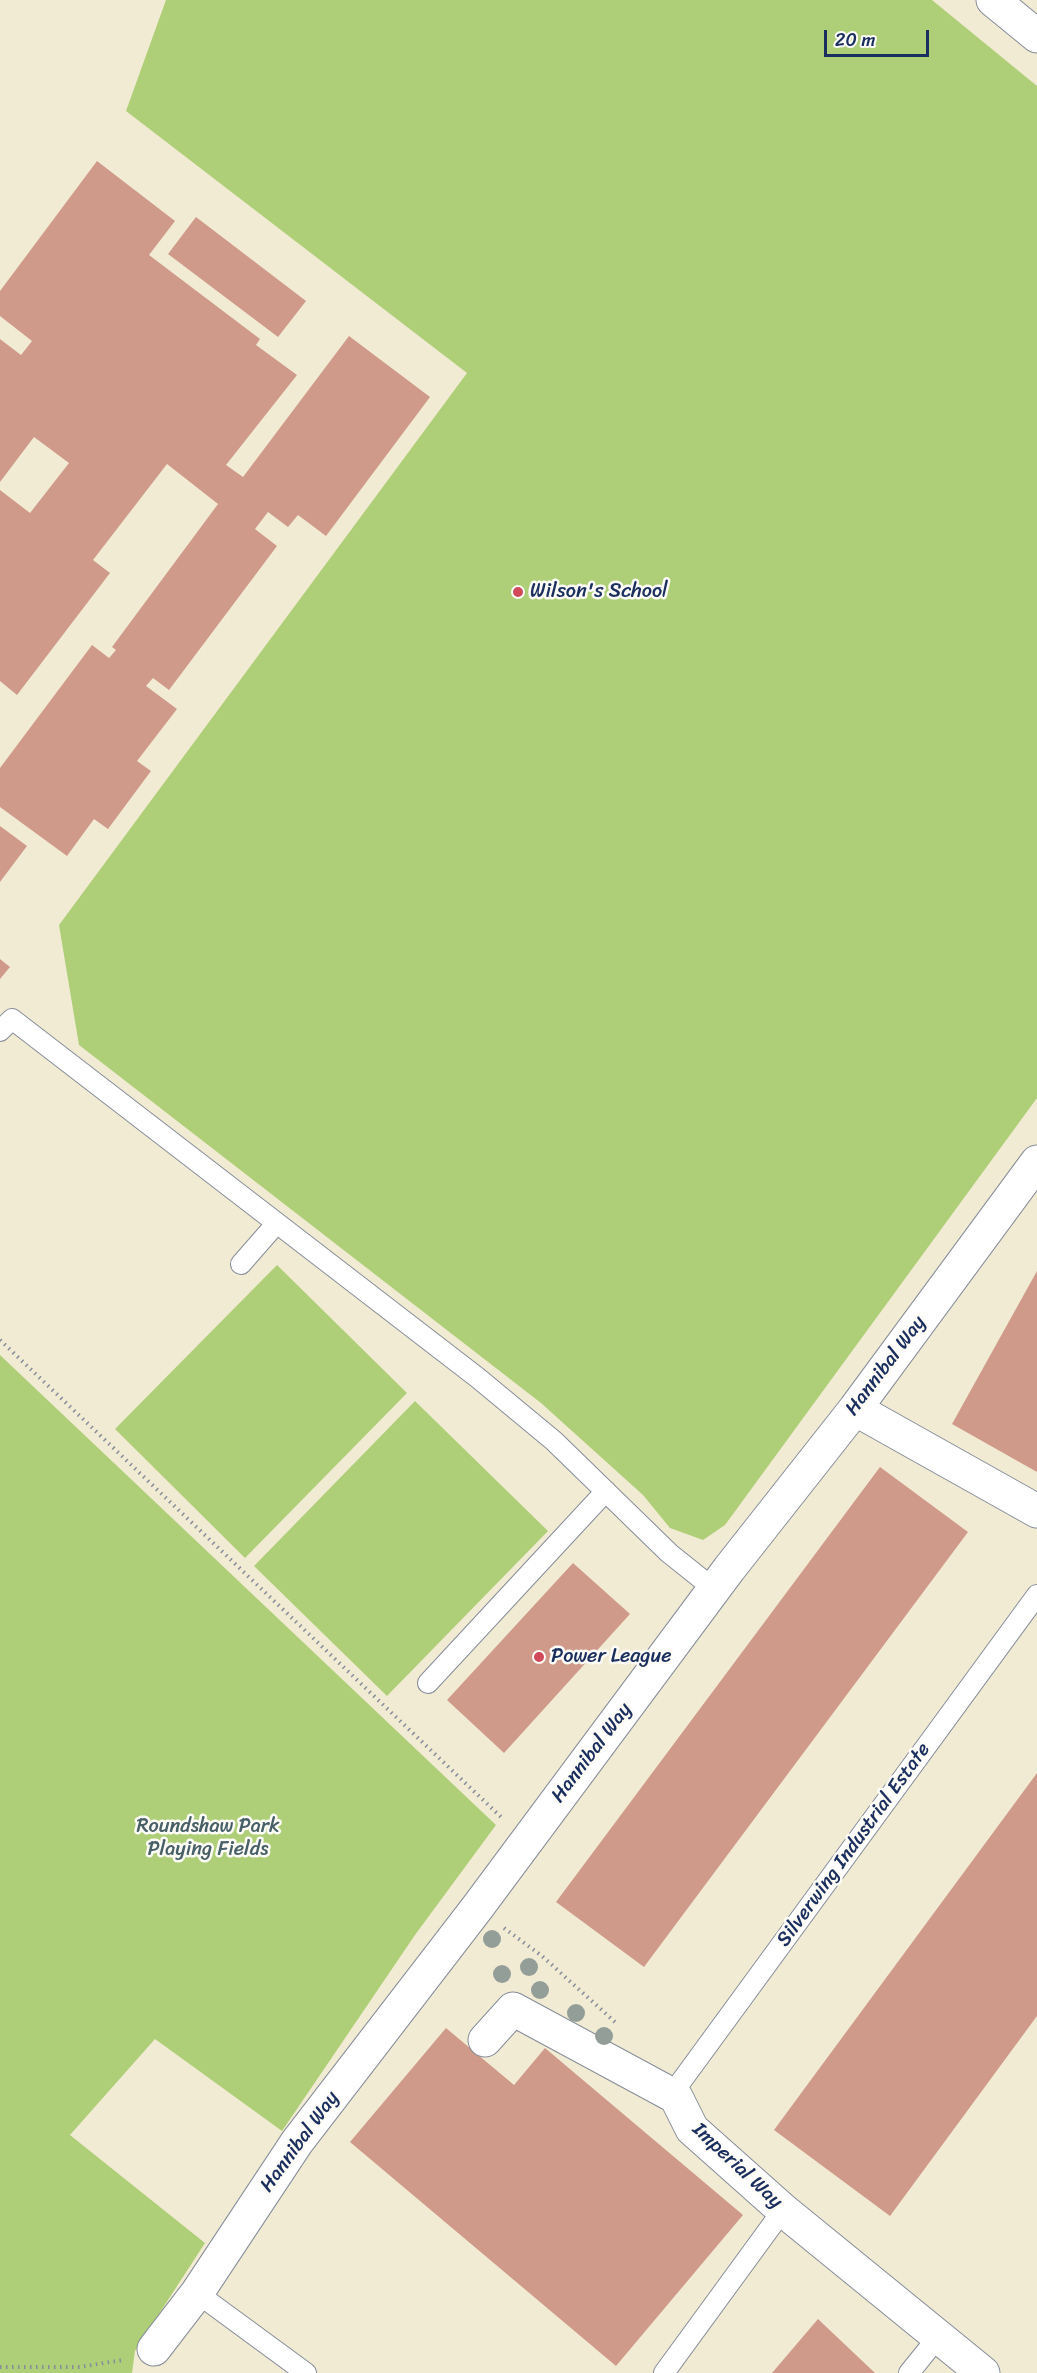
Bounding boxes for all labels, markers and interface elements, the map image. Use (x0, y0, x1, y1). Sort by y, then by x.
scale bar (827, 18, 932, 56)
text: 20 m (835, 24, 875, 56)
place label: Wilson's School (530, 580, 668, 604)
marker: Wilson's School (511, 585, 525, 599)
street label: Hannibal Way (841, 1311, 931, 1421)
place label: Power League (551, 1645, 671, 1669)
marker: Power League (532, 1650, 546, 1664)
street label: Hannibal Way (547, 1698, 637, 1808)
street label: Silverwing Industrial Estate (772, 1738, 936, 1952)
park label: Roundshaw Park Playing Fields (136, 1815, 280, 1862)
street label: Hannibal Way (255, 2087, 345, 2197)
street label: Imperial Way (687, 2118, 787, 2214)

